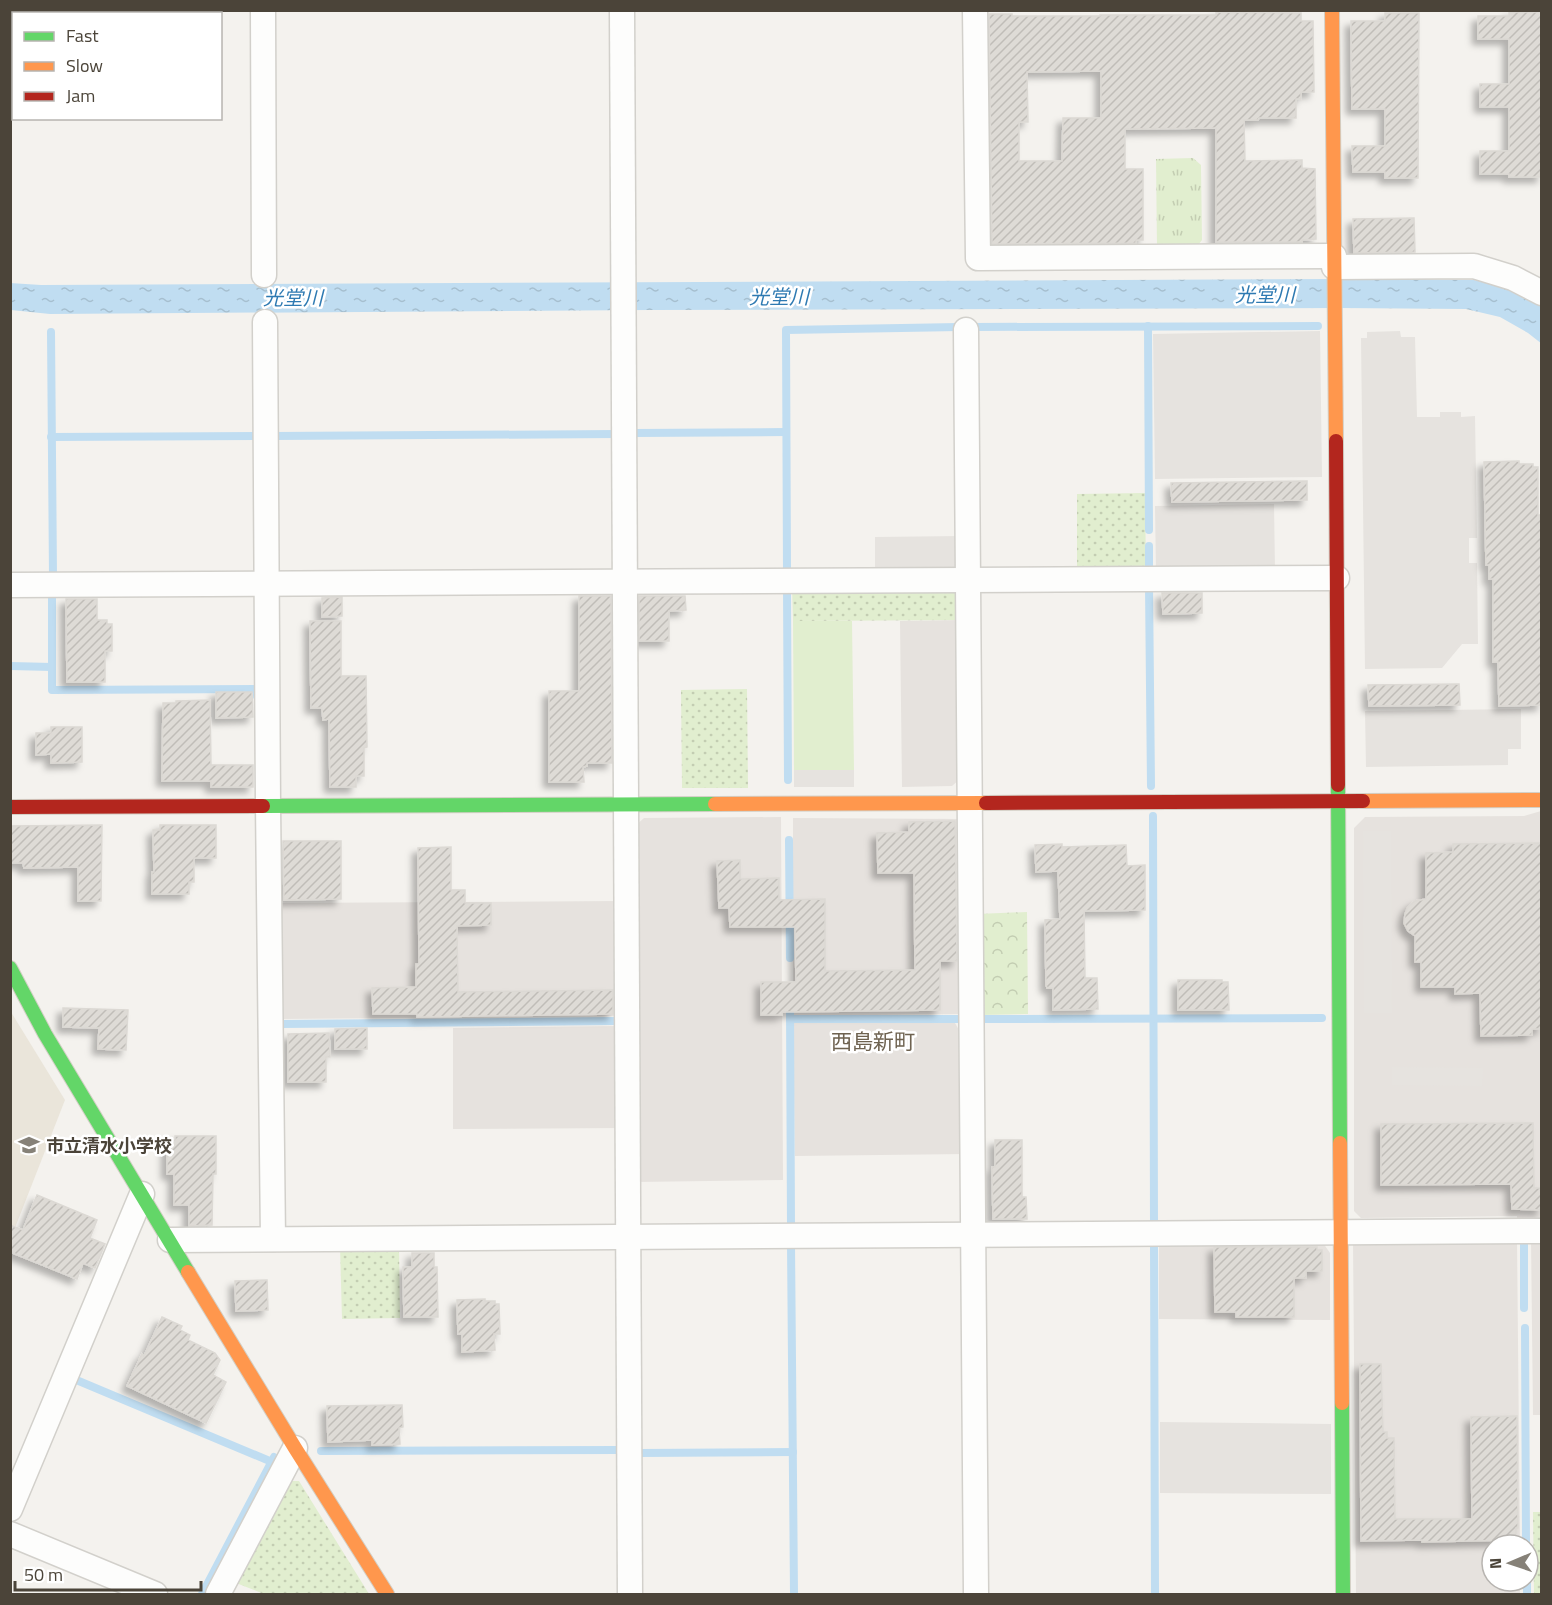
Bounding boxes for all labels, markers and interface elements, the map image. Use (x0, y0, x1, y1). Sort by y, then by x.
legend (12, 12, 222, 120)
text: Fast (66, 22, 99, 49)
text: Slow (66, 52, 103, 79)
text: Jam (66, 82, 95, 109)
water label: 光堂川 (1235, 279, 1297, 310)
water label: 光堂川 (749, 281, 811, 312)
water label: 光堂川 (263, 282, 325, 313)
district label: 西島新町 (831, 1025, 915, 1057)
place label: 市立清水小学校 (46, 1132, 172, 1159)
school or university icon: 市立清水小学校 (17, 1133, 41, 1157)
north arrow (1480, 1533, 1540, 1593)
scale bar (15, 1554, 201, 1592)
text: N (1483, 1558, 1507, 1569)
text: 50 m (24, 1561, 63, 1588)

